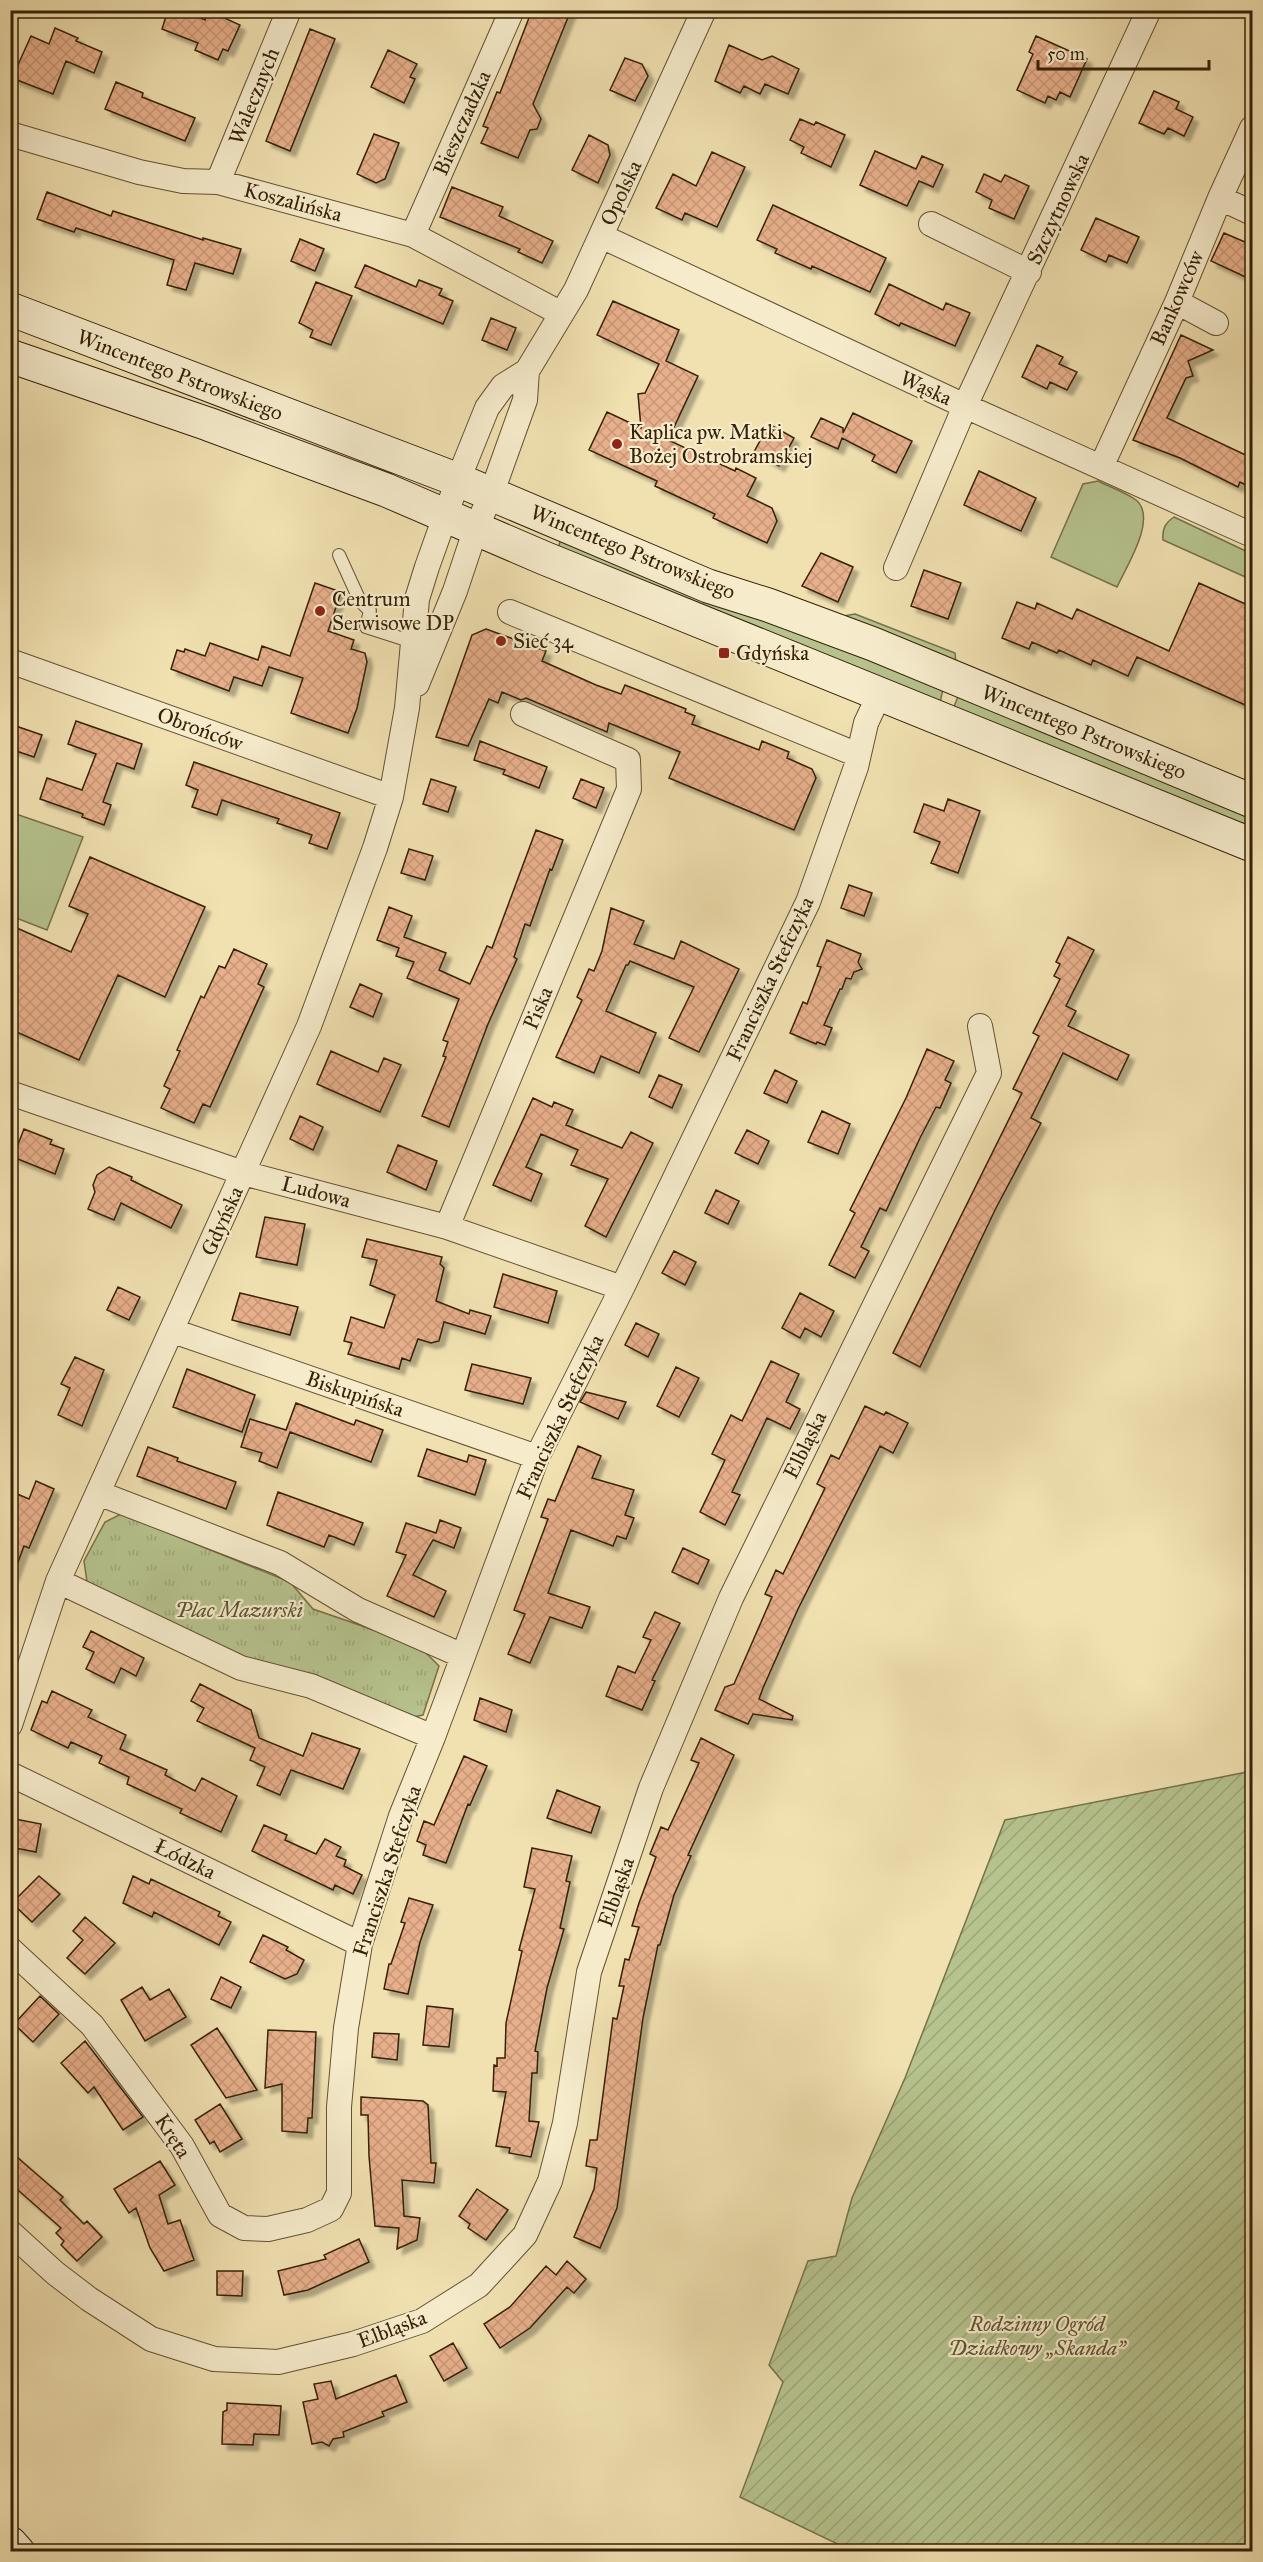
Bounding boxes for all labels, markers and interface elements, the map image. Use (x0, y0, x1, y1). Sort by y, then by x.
scale bar (1038, 33, 1209, 71)
text: 50 m (1047, 43, 1085, 65)
street label: Walecznych (223, 44, 285, 148)
street label: Bieszczadzka (427, 66, 497, 179)
street label: Szczytnowska (1021, 149, 1095, 269)
street label: Opolska (595, 156, 647, 230)
street label: Koszalińska (241, 176, 345, 228)
street label: Bankowców (1145, 246, 1210, 350)
street label: Wincentego Pstrowskiego (73, 324, 287, 426)
street label: Wąska (896, 365, 956, 411)
place label: Kaplica pw. Matki Bożej Ostrobramskiej (629, 419, 813, 469)
marker: Kaplica pw. Matki Bożej Ostrobramskiej (610, 437, 624, 451)
street label: Wincentego Pstrowskiego (527, 499, 739, 605)
place label: Centrum Serwisowe DP (332, 586, 454, 636)
marker: Centrum Serwisowe DP (313, 604, 327, 618)
place label: Sieć 34 (513, 628, 574, 654)
marker: Sieć 34 (494, 634, 508, 648)
place label: Gdyńska (736, 640, 809, 666)
marker: Gdyńska (717, 646, 731, 660)
street label: Wincentego Pstrowskiego (978, 679, 1190, 785)
street label: Obrońców (154, 702, 247, 757)
street label: Franciszka Stefczyka (720, 892, 820, 1065)
street label: Piska (517, 983, 559, 1033)
street label: Ludowa (279, 1170, 354, 1214)
street label: Gdyńska (195, 1182, 249, 1260)
street label: Franciszka Stefczyka (510, 1330, 610, 1503)
street label: Biskupińska (303, 1365, 408, 1423)
street label: Elbląska (778, 1407, 832, 1483)
park label: Plac Mazurski (175, 1597, 303, 1623)
street label: Franciszka Stefczyka (347, 1782, 427, 1960)
street label: Łódzka (150, 1833, 220, 1885)
street label: Elbląska (592, 1854, 640, 1930)
street label: Kręta (149, 2109, 197, 2163)
street label: Elbląska (354, 2304, 430, 2354)
park label: Rodzinny Ogród Działkowy „Skanda” (948, 2311, 1127, 2361)

